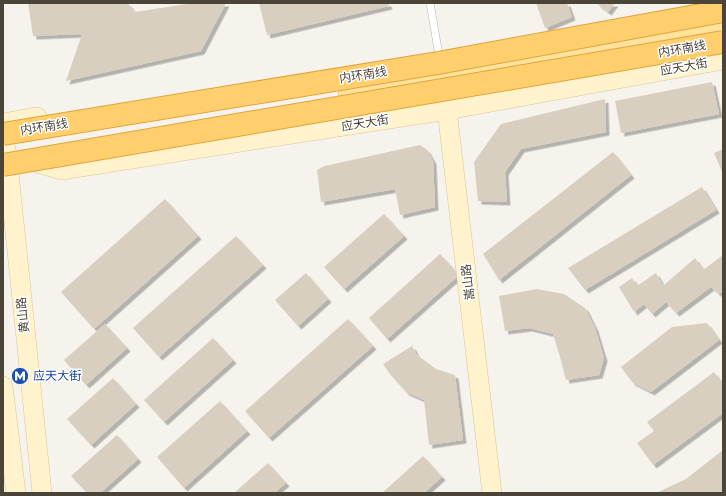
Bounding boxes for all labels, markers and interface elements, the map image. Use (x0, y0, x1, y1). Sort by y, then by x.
street label: 内环南线 (657, 38, 707, 60)
street label: 应天大街 (659, 56, 709, 78)
street label: 内环南线 (338, 64, 388, 86)
street label: 应天大街 (340, 112, 390, 134)
street label: 内环南线 (19, 116, 69, 138)
street label: 嵩山路 (459, 263, 477, 301)
street label: 黄山路 (14, 296, 32, 334)
metro station icon: 应天大街 (10, 366, 30, 386)
place label: 应天大街 (33, 369, 81, 383)

